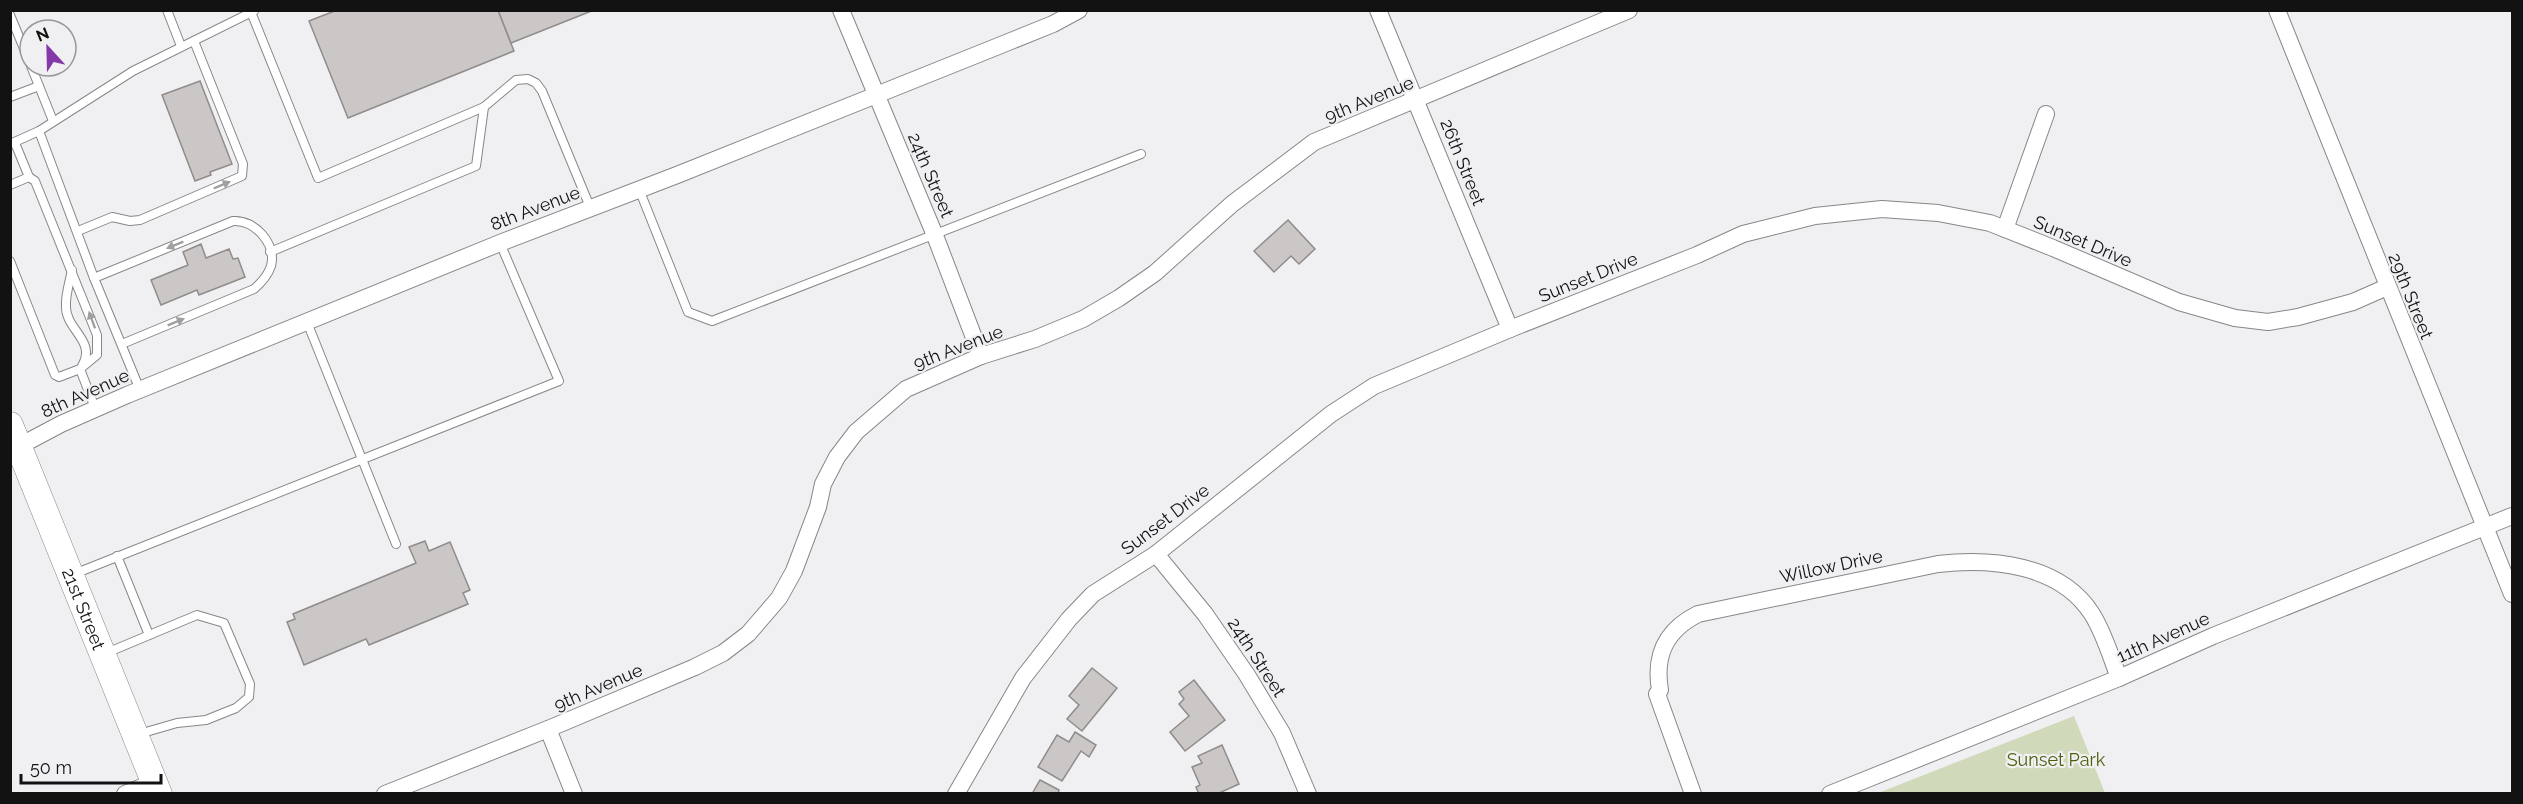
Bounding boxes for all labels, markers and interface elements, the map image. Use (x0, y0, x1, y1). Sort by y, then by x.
north arrow (18, 18, 78, 78)
text: N (33, 23, 52, 46)
street label: 9th Avenue (1321, 71, 1417, 126)
street label: 26th Street (1436, 116, 1490, 208)
street label: 24th Street (904, 129, 958, 221)
one-way arrow (214, 180, 232, 190)
street label: 8th Avenue (487, 181, 583, 235)
street label: Sunset Drive (2031, 211, 2136, 271)
one-way arrow (166, 240, 184, 250)
street label: Sunset Drive (1535, 247, 1641, 306)
street label: 29th Street (2384, 250, 2438, 342)
one-way arrow (87, 311, 96, 329)
one-way arrow (167, 317, 185, 326)
street label: 9th Avenue (910, 320, 1006, 374)
street label: 8th Avenue (38, 364, 133, 422)
street label: Sunset Drive (1117, 479, 1214, 559)
street label: Willow Drive (1778, 545, 1885, 587)
street label: 21st Street (58, 565, 110, 653)
street label: 11th Avenue (2113, 607, 2213, 667)
street label: 24th Street (1224, 613, 1290, 701)
street label: 9th Avenue (551, 659, 646, 715)
scale bar (21, 747, 160, 785)
park label: Sunset Park (2007, 749, 2106, 770)
text: 50 m (30, 757, 72, 778)

